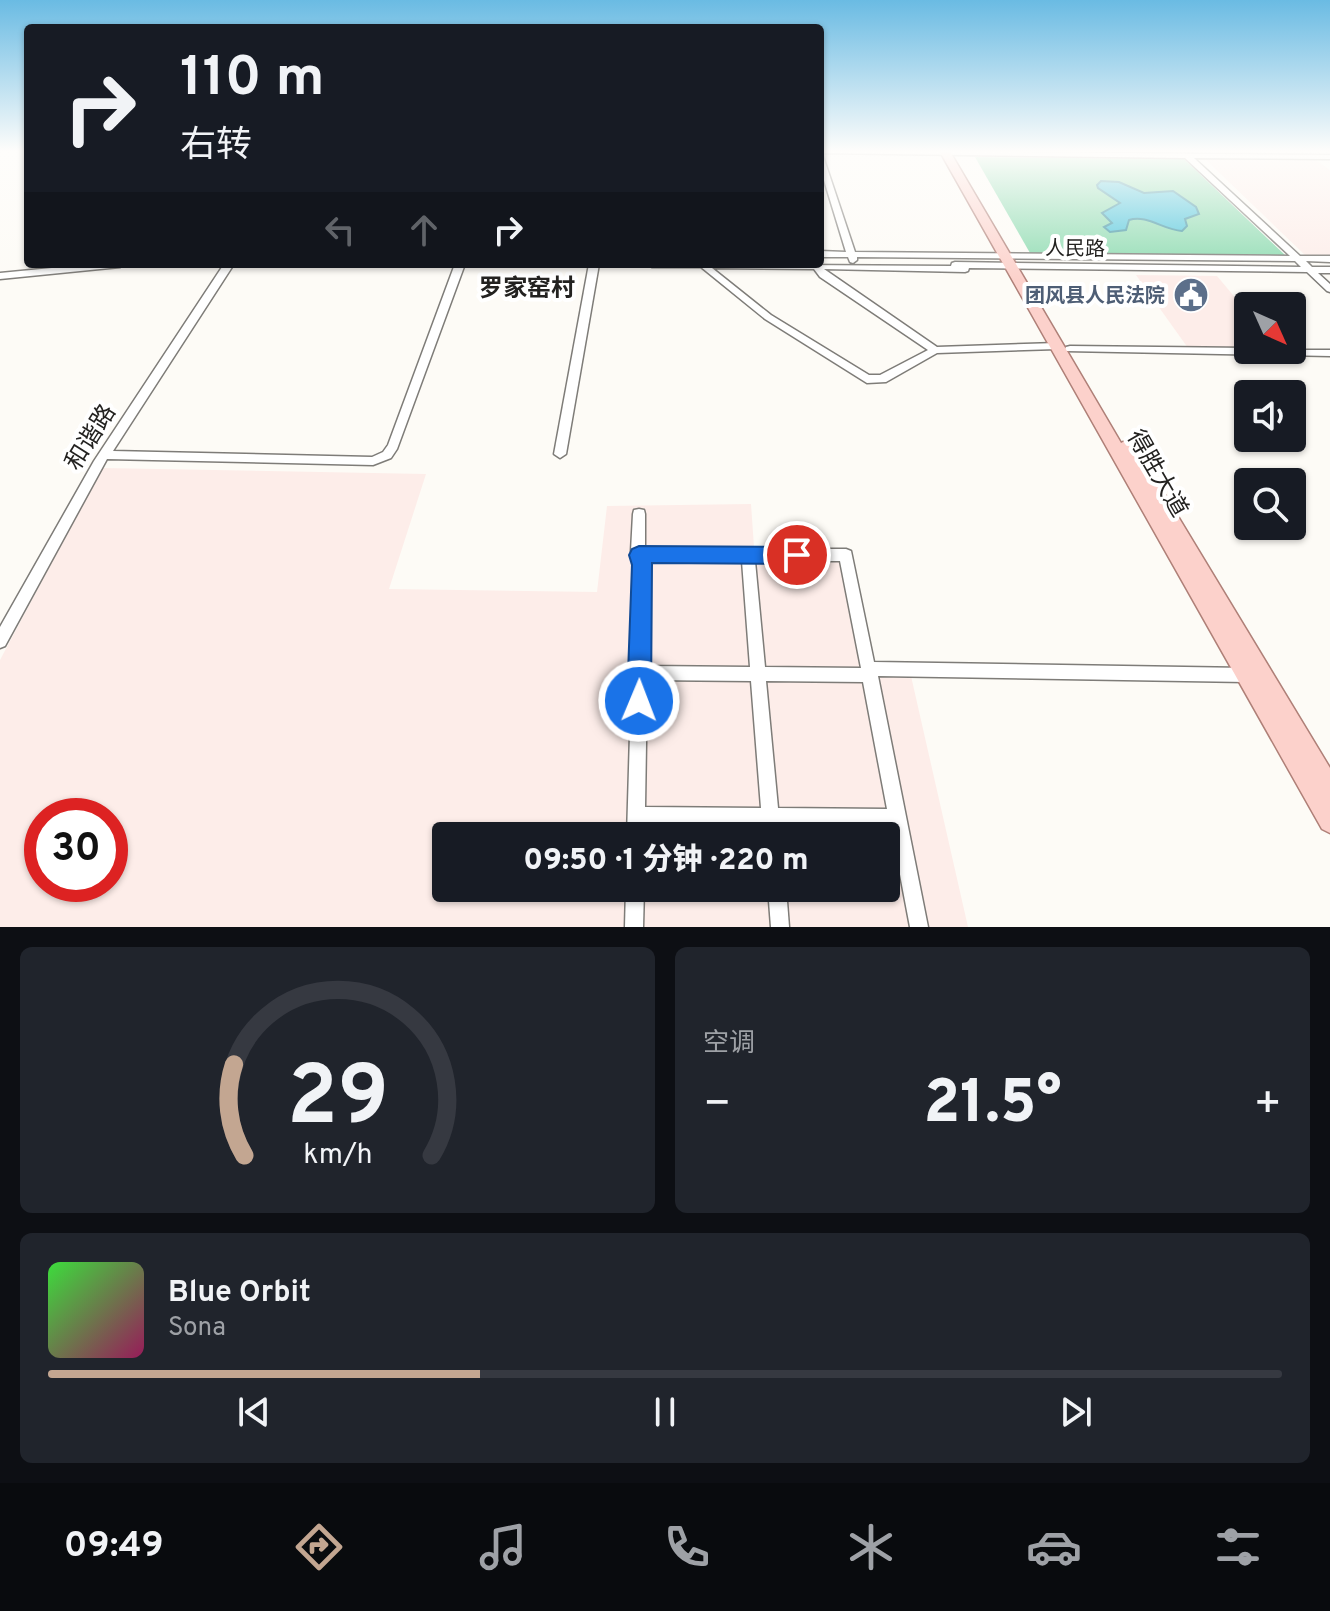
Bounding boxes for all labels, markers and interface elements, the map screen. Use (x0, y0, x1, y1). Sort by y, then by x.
text: 110 m (180, 45, 325, 115)
icon: right (48, 56, 152, 160)
text: 右转 (180, 124, 252, 170)
icon: left (318, 208, 362, 252)
icon: ahead (402, 208, 446, 252)
icon: right (486, 208, 530, 252)
street label: 人民路 (1045, 236, 1105, 264)
district label: 罗家窑村 (479, 275, 575, 305)
public building icon: 团风县人民法院 (1172, 276, 1210, 314)
place label: 团风县人民法院 (1025, 284, 1165, 310)
north arrow (1234, 292, 1306, 364)
map controls (1234, 292, 1306, 540)
button: sound (1234, 380, 1306, 452)
street label: 和谐路 (60, 400, 123, 477)
street label: 得胜大道 (1119, 425, 1193, 523)
button: search (1234, 468, 1306, 540)
pin (763, 521, 831, 589)
icon: arrive (775, 533, 819, 577)
position arrow (597, 659, 681, 743)
speed limit sign: 30 (24, 798, 128, 902)
text: 09:50 · 1 分钟 · 220 m (523, 843, 809, 880)
text: 空调 (703, 1028, 755, 1061)
text: 29 (287, 1049, 389, 1154)
text: 21.5° (923, 1068, 1062, 1144)
text: − (703, 1078, 731, 1134)
text: + (1254, 1078, 1282, 1134)
text: km/h (303, 1138, 372, 1174)
text: Blue Orbit (168, 1275, 311, 1312)
text: Sona (168, 1312, 226, 1345)
icon: previous (232, 1390, 276, 1434)
icon: pause (643, 1390, 687, 1434)
icon: next (1054, 1390, 1098, 1434)
icon: directions (291, 1519, 347, 1575)
icon: music (475, 1519, 531, 1575)
icon: phone (659, 1519, 715, 1575)
icon: climate (843, 1519, 899, 1575)
icon: car (1026, 1519, 1082, 1575)
icon: filters (1210, 1519, 1266, 1575)
text: 09:49 (64, 1524, 164, 1570)

